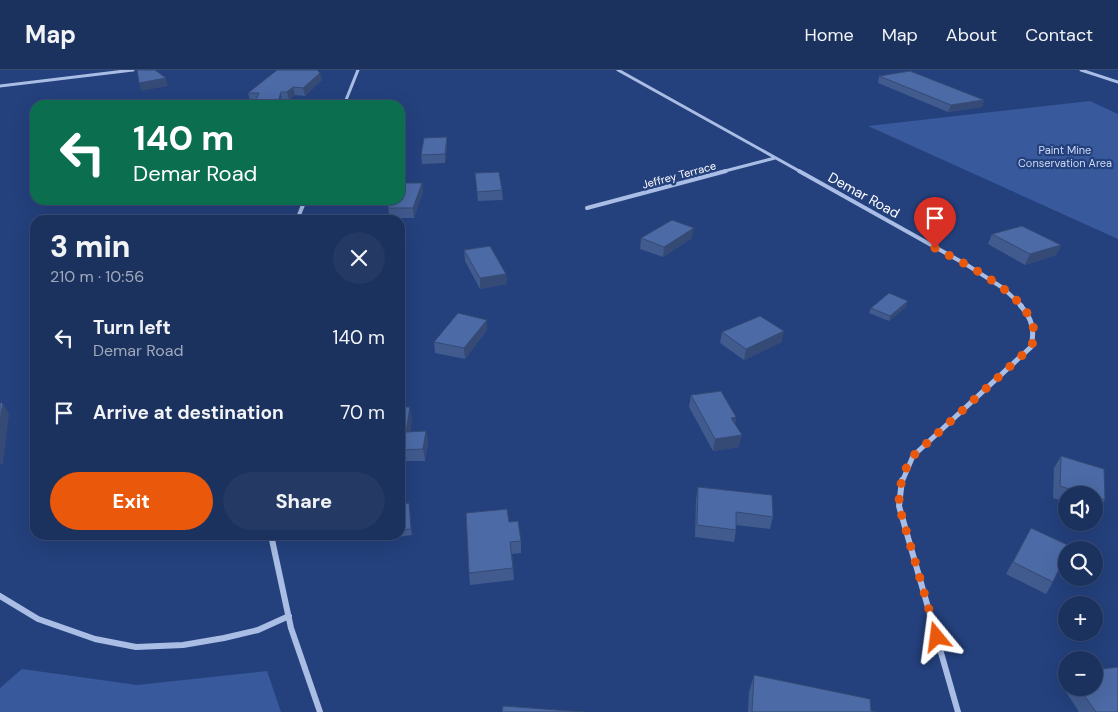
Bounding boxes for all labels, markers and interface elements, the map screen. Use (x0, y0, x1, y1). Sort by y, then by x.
text: Map (25, 19, 76, 50)
text: Home (804, 23, 854, 47)
text: Map (882, 23, 918, 47)
text: About (946, 23, 997, 47)
text: Contact (1025, 23, 1093, 47)
text: 140 m (133, 115, 234, 161)
icon: left (50, 120, 115, 185)
park label: Paint Mine Conservation Area (1018, 143, 1112, 170)
street label: Jeffrey Terrace (640, 158, 718, 192)
text: Demar Road (133, 159, 257, 188)
street label: Demar Road (825, 168, 903, 222)
pin (914, 197, 956, 248)
icon: arrive (921, 204, 949, 232)
text: 3 min (50, 227, 130, 266)
button: close (333, 232, 385, 284)
text: 210 m · 10:56 (50, 266, 144, 287)
text: Turn left (93, 315, 171, 340)
icon: left (50, 324, 78, 352)
text: 140 m (333, 325, 385, 350)
text: Demar Road (93, 340, 183, 361)
icon: arrive (50, 399, 78, 427)
text: Arrive at destination (93, 400, 284, 425)
text: 70 m (340, 400, 385, 425)
button: Exit (50, 472, 213, 530)
button: Share (223, 472, 385, 530)
map controls (1058, 486, 1103, 696)
button: sound (1058, 486, 1103, 531)
button: search (1058, 541, 1103, 586)
button: + (1058, 596, 1103, 641)
position arrow (910, 610, 962, 662)
button: − (1058, 651, 1103, 696)

